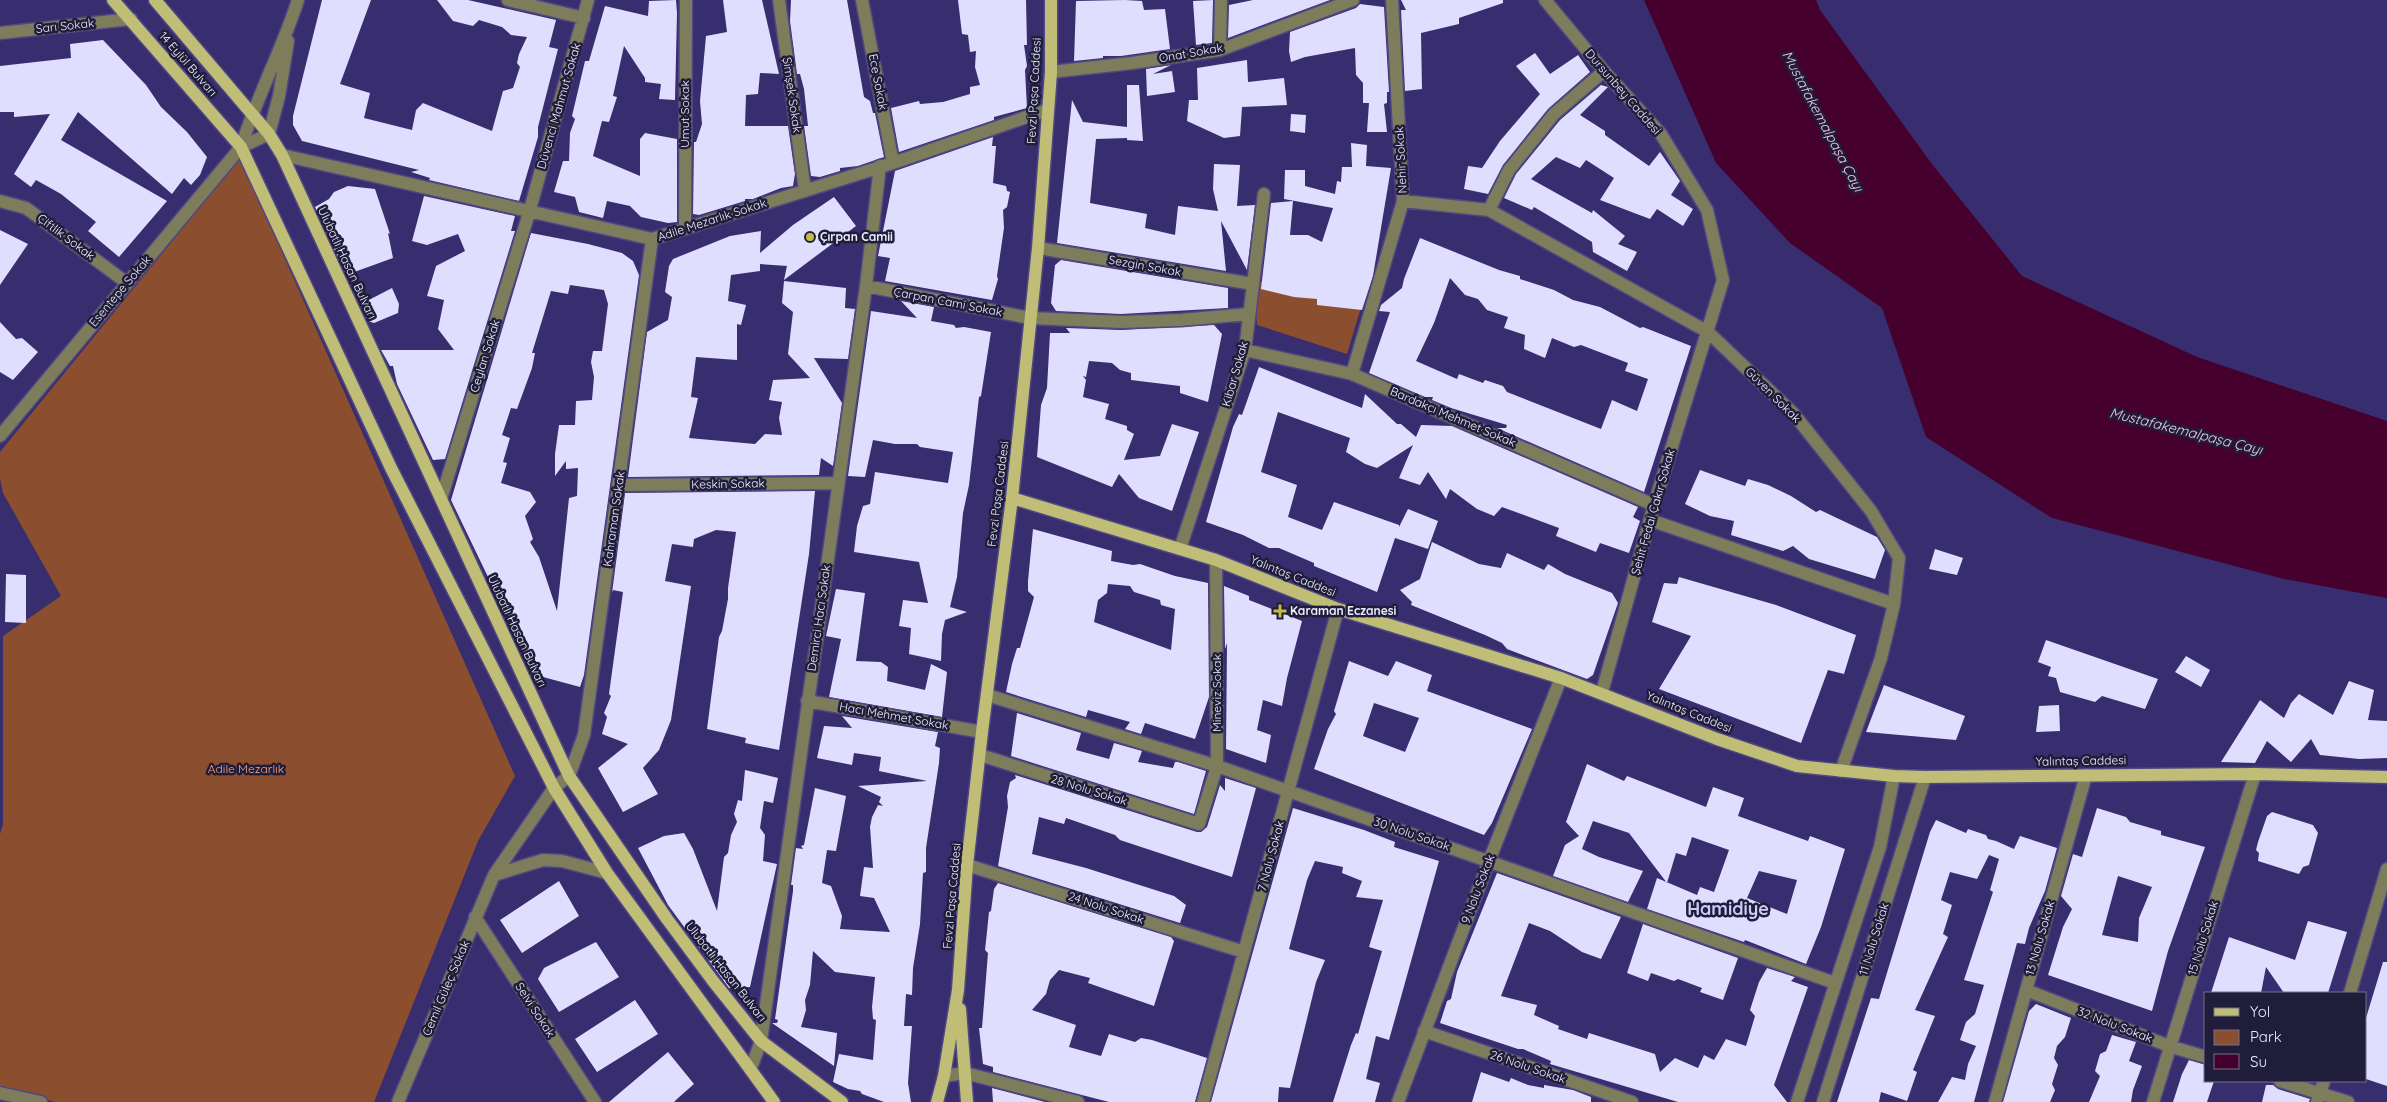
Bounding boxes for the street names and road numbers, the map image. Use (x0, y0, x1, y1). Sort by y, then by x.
street label: Sarı Sokak (35, 15, 95, 36)
street label: 14 Eylül Bulvarı (156, 28, 221, 99)
street label: Fevzi Paşa Caddesi (1023, 37, 1044, 145)
street label: Onat Sokak (1158, 39, 1224, 66)
street label: Düvenci Mahmut Sokak (533, 41, 584, 171)
street label: Dursunbey Caddesi (1582, 46, 1665, 137)
street label: Ece Sokak (866, 52, 891, 111)
street label: Şimşek Sokak (780, 56, 805, 134)
street label: Umut Sokak (677, 80, 692, 148)
street label: Nehir Sokak (1391, 126, 1410, 194)
street label: Adile Mezarlık Sokak (655, 195, 768, 244)
street label: Ulubatlı Hasan Bulvarı (315, 204, 380, 321)
street label: Çiftlik Sokak (35, 210, 98, 263)
street label: Esentepe Sokak (85, 252, 154, 329)
street label: Sezgin Sokak (1108, 252, 1183, 279)
street label: Çarpan Cami Sokak (892, 284, 1004, 319)
street label: Ceylan Sokak (466, 317, 503, 394)
street label: Kibar Sokak (1218, 340, 1251, 408)
street label: Güven Sokak (1742, 364, 1804, 426)
street label: Bardakçı Mehmet Sokak (1388, 383, 1518, 450)
street label: Fevzi Paşa Caddesi (984, 440, 1011, 548)
street label: Şehit Fedai Çakır Sokak (1627, 447, 1678, 576)
street label: Kahraman Sokak (599, 470, 628, 568)
street label: Keskin Sokak (691, 475, 765, 492)
street label: Yalıntaş Caddesi (1248, 552, 1338, 599)
street label: Demirci Hacı Sokak (804, 564, 833, 672)
street label: Ulubatlı Hasan Bulvarı (485, 572, 550, 689)
street label: Mineviz Sokak (1209, 654, 1224, 732)
street label: Yalıntaş Caddesi (1644, 688, 1734, 735)
street label: Hacı Mehmet Sokak (838, 699, 950, 732)
street label: Yalıntaş Caddesi (2036, 752, 2126, 769)
street label: 28 Nolu Sokak (1049, 771, 1129, 808)
street label: 30 Nolu Sokak (1372, 813, 1452, 854)
street label: 7 Nolu Sokak (1254, 819, 1287, 893)
street label: Fevzi Paşa Caddesi (939, 842, 964, 950)
street label: 9 Nolu Sokak (1457, 852, 1498, 926)
street label: 24 Nolu Sokak (1066, 888, 1146, 927)
street label: 13 Nolu Sokak (2022, 899, 2057, 977)
street label: 15 Nolu Sokak (2184, 899, 2221, 977)
street label: 11 Nolu Sokak (1855, 901, 1892, 977)
street label: Ulubatlı Hasan Bulvarı (683, 919, 770, 1025)
street label: Cemil Güleç Sokak (419, 938, 472, 1038)
street label: Selvi Sokak (512, 980, 559, 1040)
street label: 32 Nolu Sokak (2076, 1003, 2155, 1046)
street label: 26 Nolu Sokak (1488, 1047, 1568, 1087)

